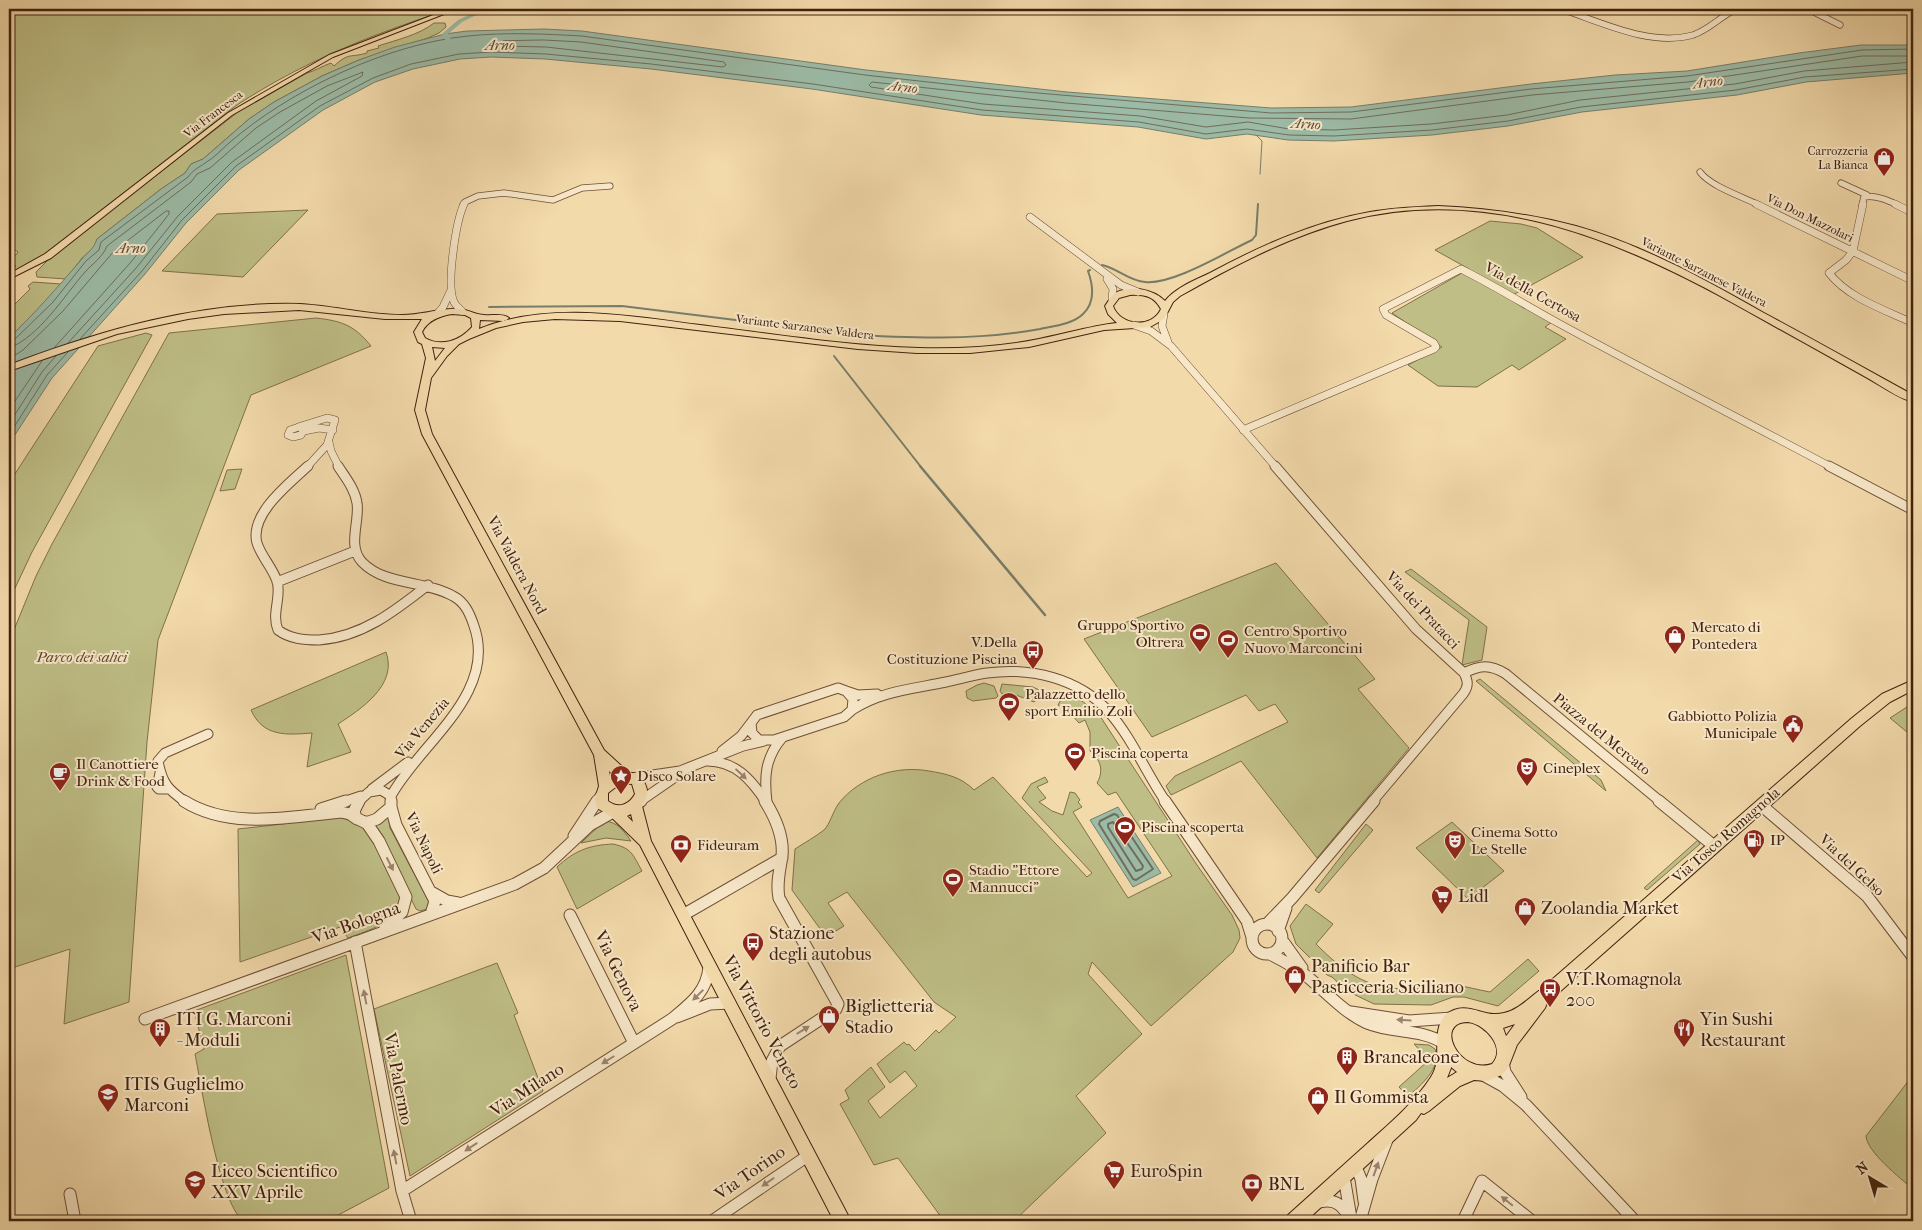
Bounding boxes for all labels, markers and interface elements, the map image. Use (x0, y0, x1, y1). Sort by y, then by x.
water label: Arno (483, 37, 515, 54)
water label: Arno (1690, 72, 1724, 92)
water label: Arno (885, 77, 919, 97)
street label: Via Francesca (180, 87, 246, 141)
water label: Arno (1289, 114, 1321, 134)
place label: Carrozzeria La Bianca (1807, 144, 1868, 172)
shop icon: Carrozzeria La Bianca (1872, 146, 1896, 177)
street label: Via Don Mazzolari (1763, 190, 1856, 245)
street label: Variante Sarzanese Valdera (1638, 234, 1769, 310)
water label: Arno (114, 240, 146, 257)
street label: Via della Certosa (1481, 258, 1585, 326)
street label: Variante Sarzanese Valdera (734, 311, 875, 342)
street label: Via Valdera Nord (483, 512, 551, 618)
street label: Via dei Pratacci (1382, 567, 1464, 653)
place label: Gruppo Sportivo Oltrera (1077, 616, 1185, 651)
place label: Mercato di Pontedera (1691, 618, 1761, 653)
sports icon: Gruppo Sportivo Oltrera (1188, 622, 1212, 653)
place label: Centro Sportivo Nuovo Marconcini (1244, 622, 1363, 657)
shop icon: Mercato di Pontedera (1663, 624, 1687, 655)
sports icon: Centro Sportivo Nuovo Marconcini (1216, 628, 1240, 659)
place label: V.Della Costituzione Piscina (887, 633, 1018, 668)
bus stop icon: V.Della Costituzione Piscina (1021, 639, 1045, 670)
park label: Parco dei salici (36, 648, 129, 666)
place label: Palazzetto dello sport Emilio Zoli (1025, 685, 1133, 720)
street label: Piazza del Mercato (1549, 689, 1655, 779)
sports icon: Palazzetto dello sport Emilio Zoli (997, 691, 1021, 722)
street label: Via Venezia (390, 693, 454, 763)
place label: Gabbiotto Polizia Municipale (1668, 707, 1778, 742)
public building icon: Gabbiotto Polizia Municipale (1781, 713, 1805, 744)
sports icon: Piscina coperta (1063, 741, 1087, 772)
place label: Piscina coperta (1091, 744, 1190, 762)
place label: Il Canottiere Drink & Food (76, 755, 166, 790)
theatre icon: Cineplex (1515, 756, 1539, 787)
place label: Cineplex (1543, 759, 1601, 777)
cafe icon: Il Canottiere Drink & Food (48, 761, 72, 792)
place icon: Disco Solare (609, 764, 633, 795)
place label: Disco Solare (637, 767, 716, 785)
one-way arrow (735, 768, 747, 780)
street label: Via Tosco Romagnola (1668, 783, 1784, 887)
street label: Via Napoli (401, 808, 447, 877)
sports icon: Piscina scoperta (1113, 815, 1137, 846)
place label: Piscina scoperta (1141, 818, 1245, 836)
place label: Cinema Sotto Le Stelle (1471, 823, 1558, 858)
fuel station icon: IP (1742, 828, 1766, 859)
theatre icon: Cinema Sotto Le Stelle (1443, 829, 1467, 860)
street label: Via del Gelso (1815, 830, 1889, 900)
place label: IP (1770, 831, 1785, 849)
bank icon: Fideuram (669, 833, 693, 864)
place label: Fideuram (697, 836, 760, 854)
one-way arrow (386, 857, 394, 871)
place label: Stadio "Ettore Mannucci" (969, 861, 1060, 896)
sports icon: Stadio "Ettore Mannucci" (941, 867, 965, 898)
supermarket icon: Lidl (1430, 884, 1454, 915)
place label: Lidl (1458, 886, 1489, 907)
shop icon: Zoolandia Market (1513, 896, 1537, 927)
street label: Via Bologna (308, 897, 404, 949)
place label: Zoolandia Market (1541, 898, 1679, 919)
place label: Stazione degli autobus (769, 923, 872, 965)
street label: Via Genova (589, 926, 647, 1015)
bus stop icon: Stazione degli autobus (741, 931, 765, 962)
street label: Via Vittorio Veneto (717, 951, 806, 1092)
place label: Panificio Bar Pasticceria Siciliano (1311, 956, 1464, 998)
shop icon: Panificio Bar Pasticceria Siciliano (1283, 964, 1307, 995)
place label: V.T.Romagnola 200 (1565, 969, 1682, 1011)
bus stop icon: V.T.Romagnola 200 (1538, 977, 1562, 1008)
one-way arrow (361, 989, 369, 1005)
one-way arrow (693, 989, 705, 1001)
place label: Biglietteria Stadio (845, 996, 934, 1038)
shop icon: Biglietteria Stadio (817, 1004, 841, 1035)
place label: ITI G. Marconi - Moduli (176, 1009, 292, 1051)
place label: Yin Sushi Restaurant (1699, 1009, 1787, 1051)
one-way arrow (1395, 1016, 1411, 1024)
building icon: ITI G. Marconi - Moduli (148, 1017, 172, 1048)
restaurant icon: Yin Sushi Restaurant (1672, 1017, 1696, 1048)
one-way arrow (797, 1026, 810, 1035)
street label: Via Palermo (379, 1030, 417, 1127)
building icon: Brancaleone (1335, 1045, 1359, 1076)
place label: Brancaleone (1363, 1047, 1459, 1068)
one-way arrow (601, 1055, 614, 1064)
street label: Via Milano (485, 1058, 568, 1122)
place label: ITIS Guglielmo Marconi (124, 1074, 244, 1116)
school or university icon: ITIS Guglielmo Marconi (96, 1082, 120, 1113)
shop icon: Il Gommista (1306, 1085, 1330, 1116)
place label: Il Gommista (1334, 1087, 1429, 1108)
street label: Via Torino (710, 1141, 789, 1205)
one-way arrow (464, 1142, 477, 1152)
one-way arrow (391, 1149, 399, 1165)
north arrow (1844, 1152, 1894, 1202)
text: N (1853, 1158, 1872, 1178)
supermarket icon: EuroSpin (1102, 1159, 1126, 1190)
place label: Liceo Scientifico XXV Aprile (211, 1161, 337, 1203)
place label: EuroSpin (1130, 1161, 1203, 1182)
one-way arrow (1372, 1161, 1380, 1176)
school or university icon: Liceo Scientifico XXV Aprile (183, 1169, 207, 1200)
bank icon: BNL (1240, 1172, 1264, 1203)
place label: BNL (1268, 1174, 1304, 1195)
one-way arrow (762, 1177, 775, 1187)
one-way arrow (1501, 1196, 1514, 1207)

